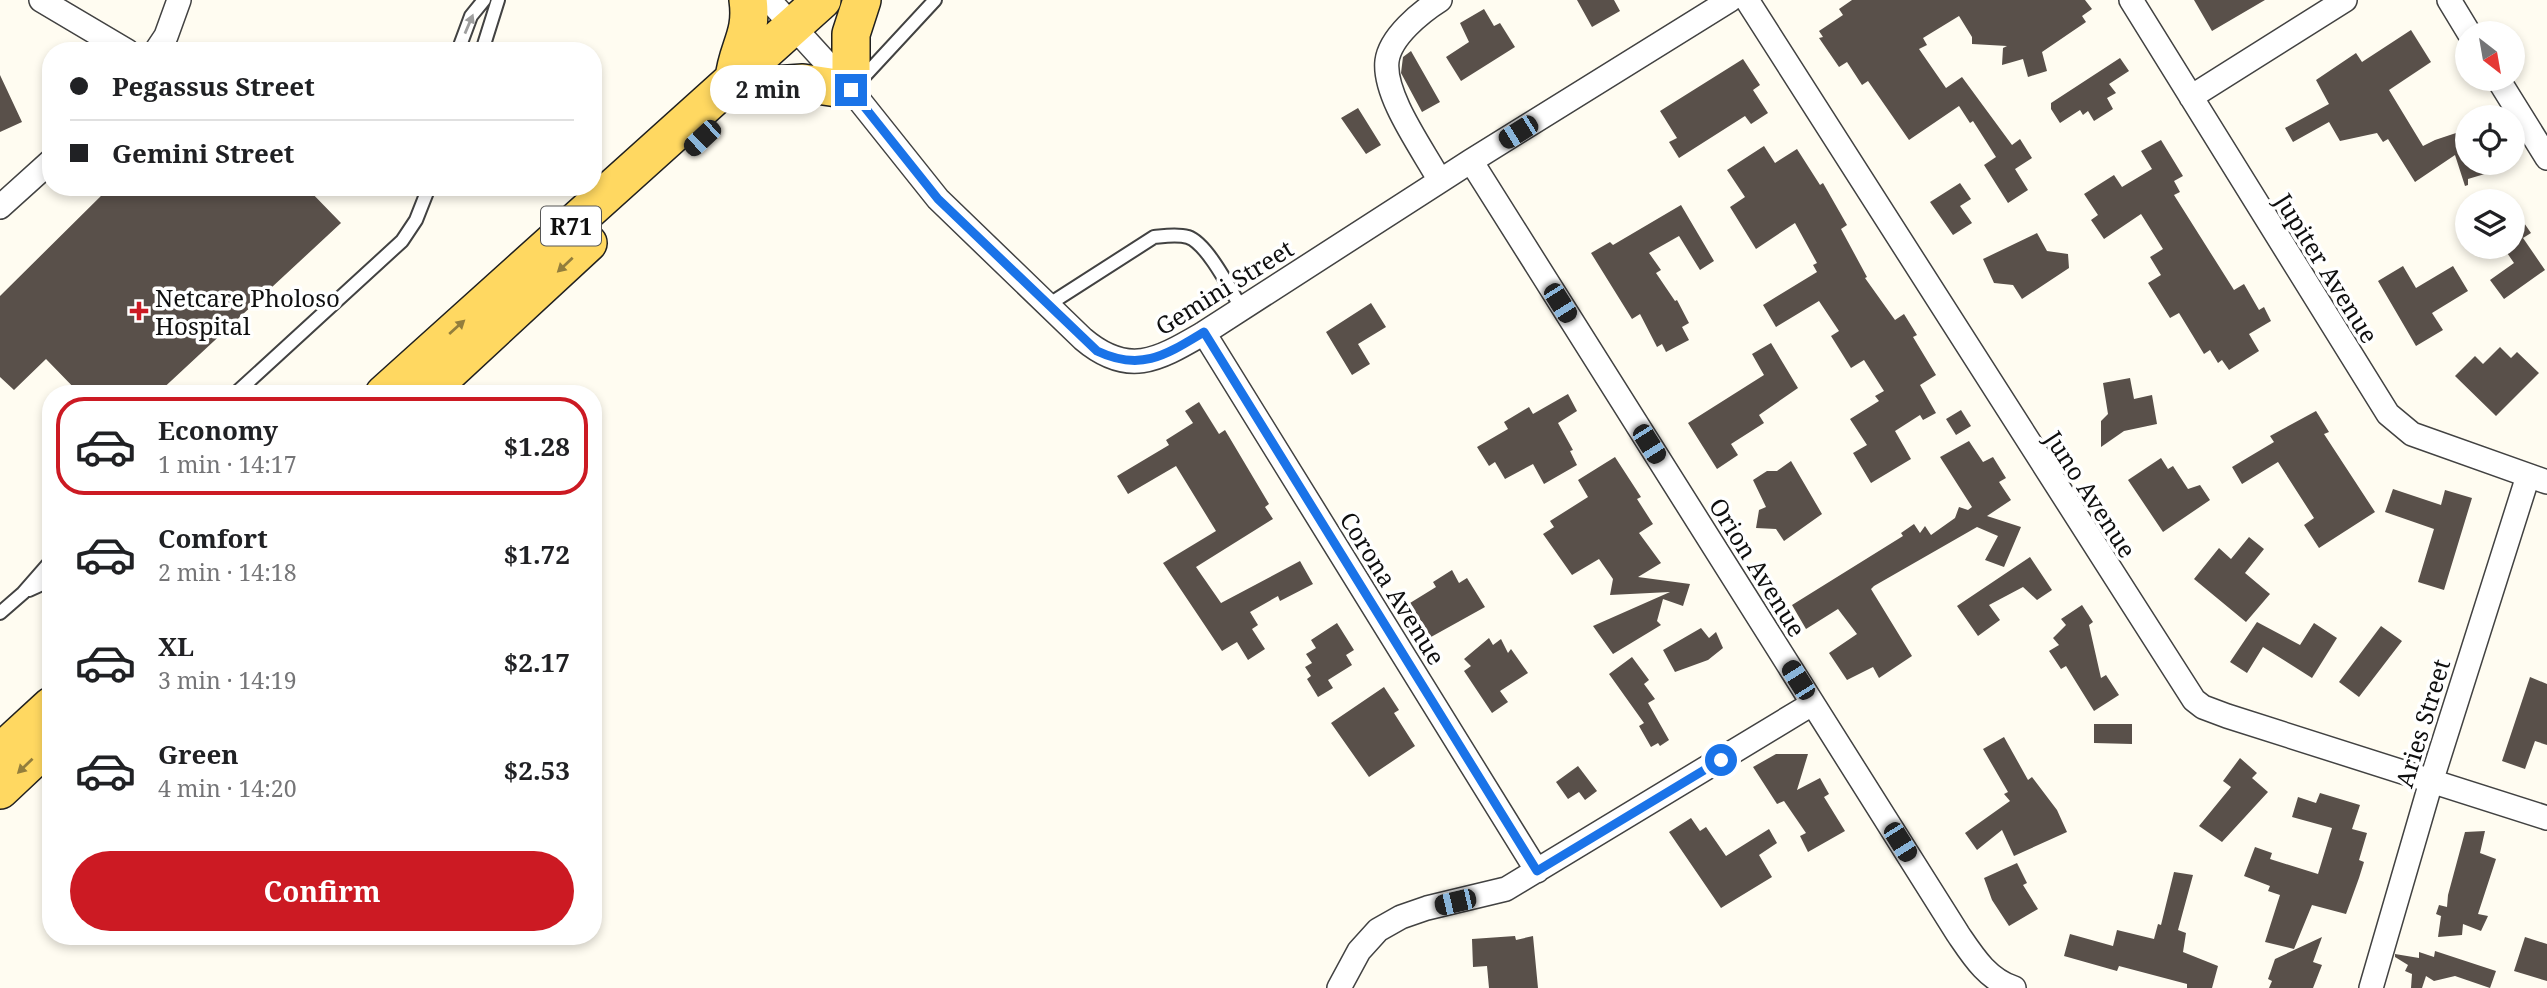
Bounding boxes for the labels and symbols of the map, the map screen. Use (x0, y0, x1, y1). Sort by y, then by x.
one-way arrow (463, 14, 475, 34)
north arrow (2455, 21, 2525, 91)
callout: 2 min (711, 66, 826, 114)
route end (835, 74, 867, 106)
car (1495, 112, 1542, 152)
car (680, 116, 725, 160)
street label: Jupiter Avenue (2267, 186, 2386, 349)
road number: R71 (541, 206, 601, 246)
street label: Gemini Street (1149, 231, 1299, 343)
one-way arrow (557, 256, 574, 272)
car (1540, 280, 1581, 326)
place label: Netcare Pholoso Hospital (155, 281, 340, 342)
marker: Netcare Pholoso Hospital (129, 301, 149, 321)
one-way arrow (449, 320, 466, 335)
car (1629, 421, 1670, 467)
street label: Juno Avenue (2037, 423, 2144, 564)
street label: Orion Avenue (1702, 491, 1814, 643)
street label: Corona Avenue (1333, 505, 1453, 671)
street label: Aries Street (2387, 655, 2457, 791)
car (1778, 657, 1819, 703)
route start (1705, 744, 1737, 776)
one-way arrow (17, 758, 34, 775)
car (1880, 819, 1921, 865)
car (1433, 887, 1478, 917)

